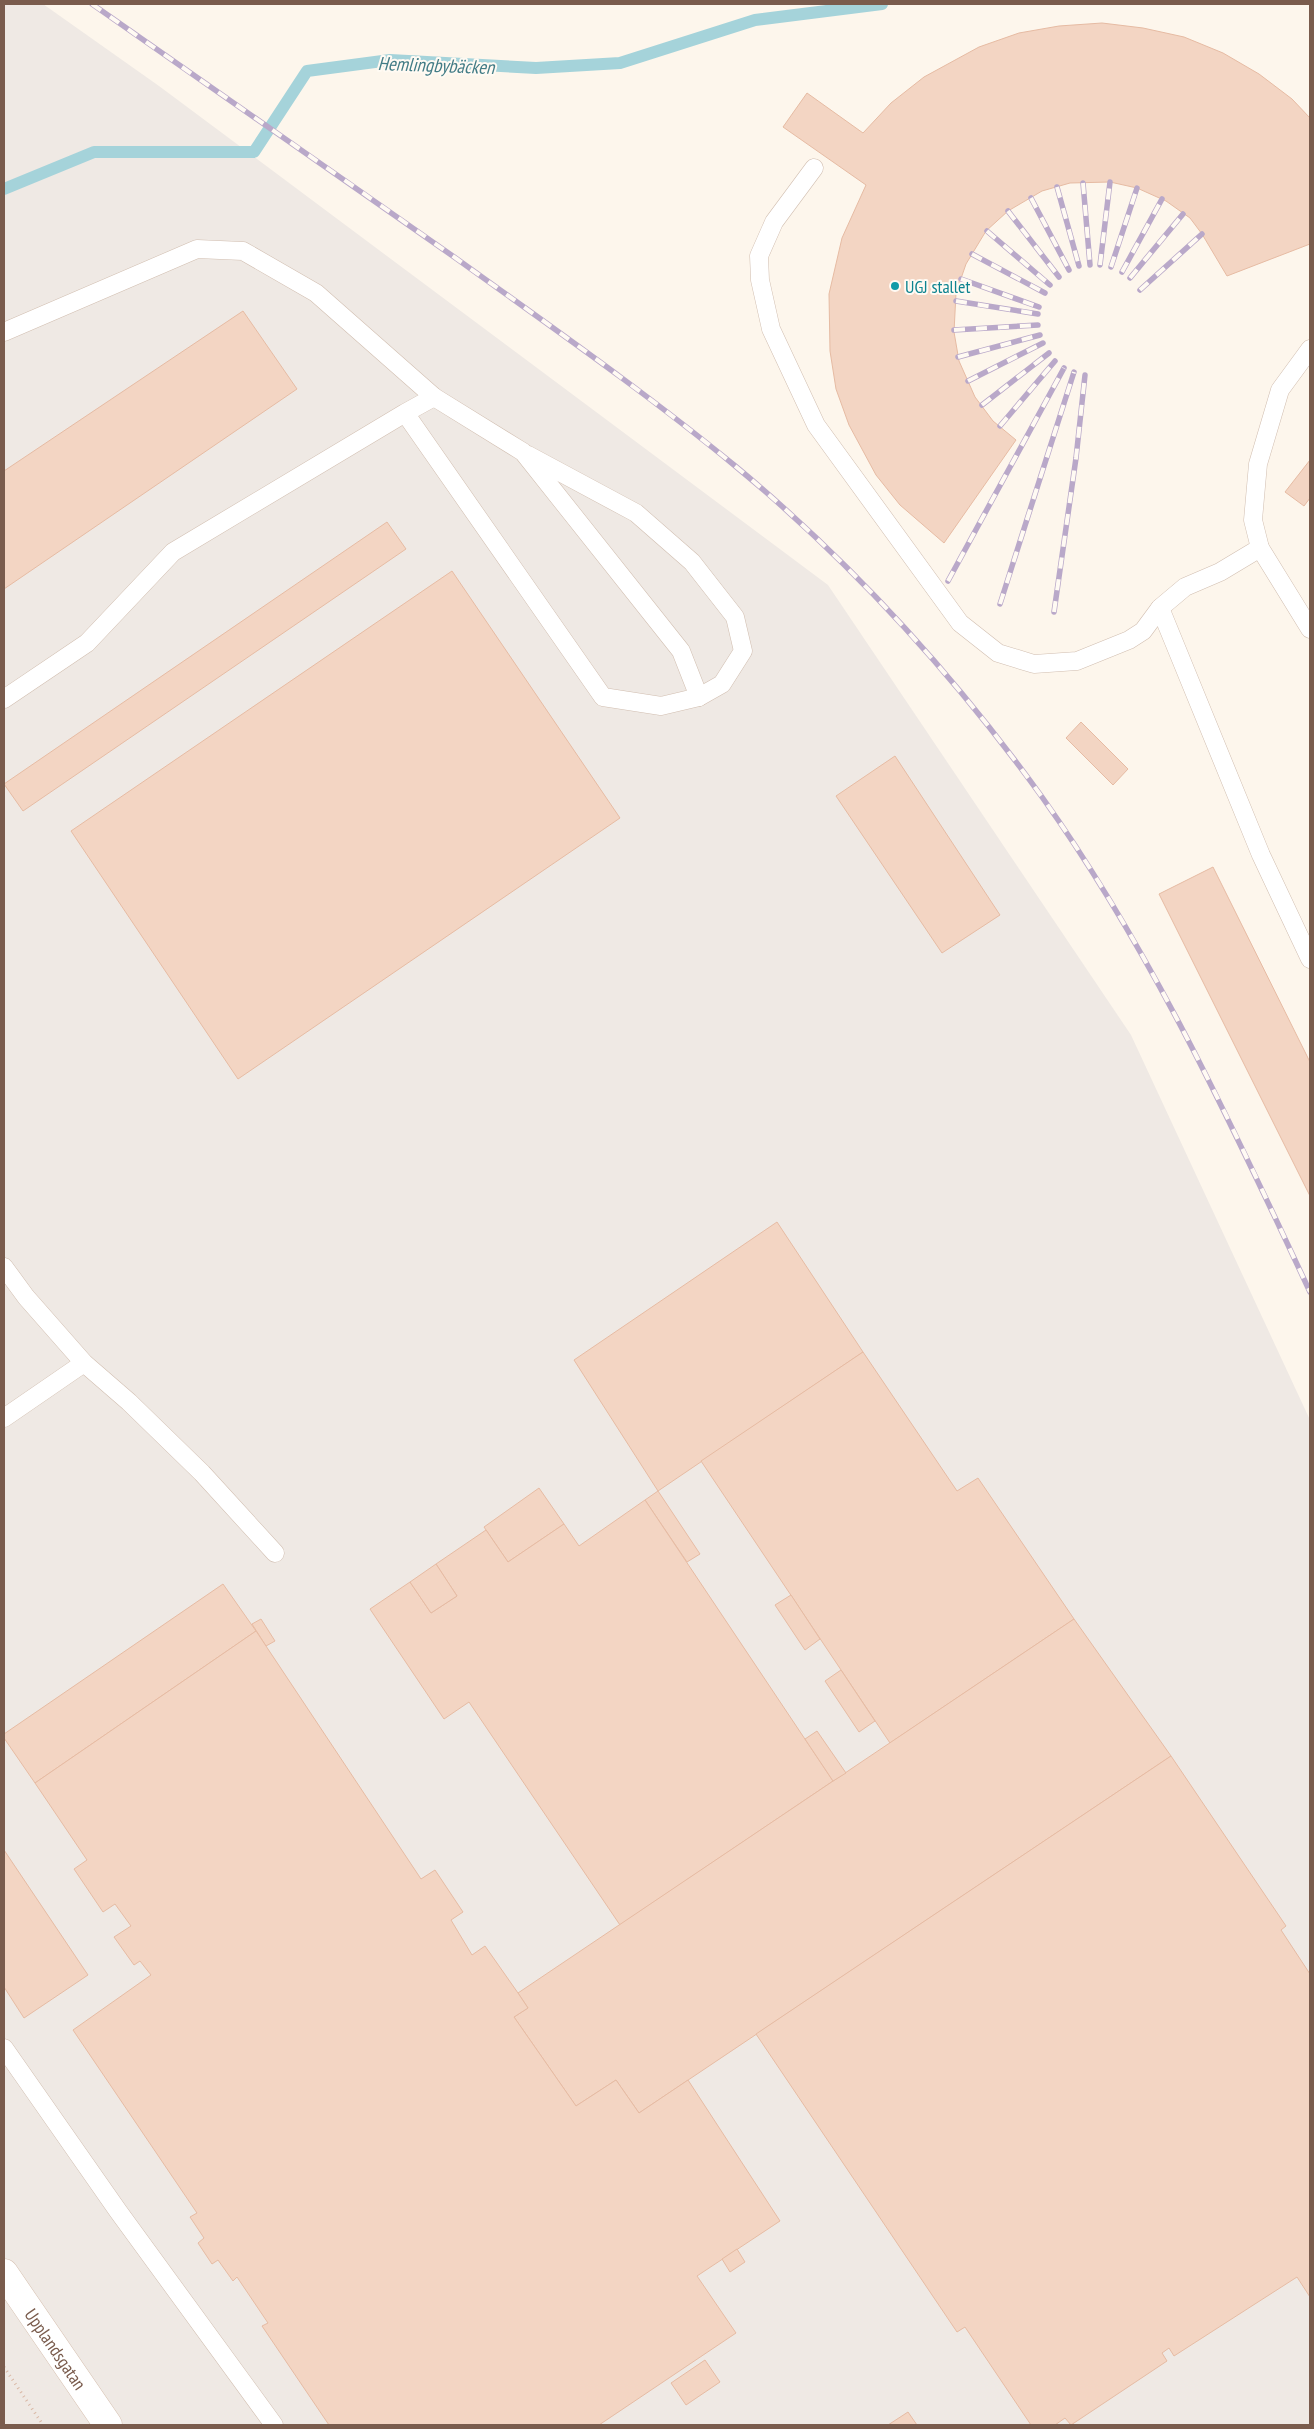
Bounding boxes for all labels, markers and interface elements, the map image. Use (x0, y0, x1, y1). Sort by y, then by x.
water label: Hemlingbybäcken (377, 51, 496, 79)
place label: UGJ stallet (905, 275, 970, 298)
marker: UGJ stallet (889, 280, 901, 292)
street label: Upplandsgatan (20, 2304, 92, 2394)

